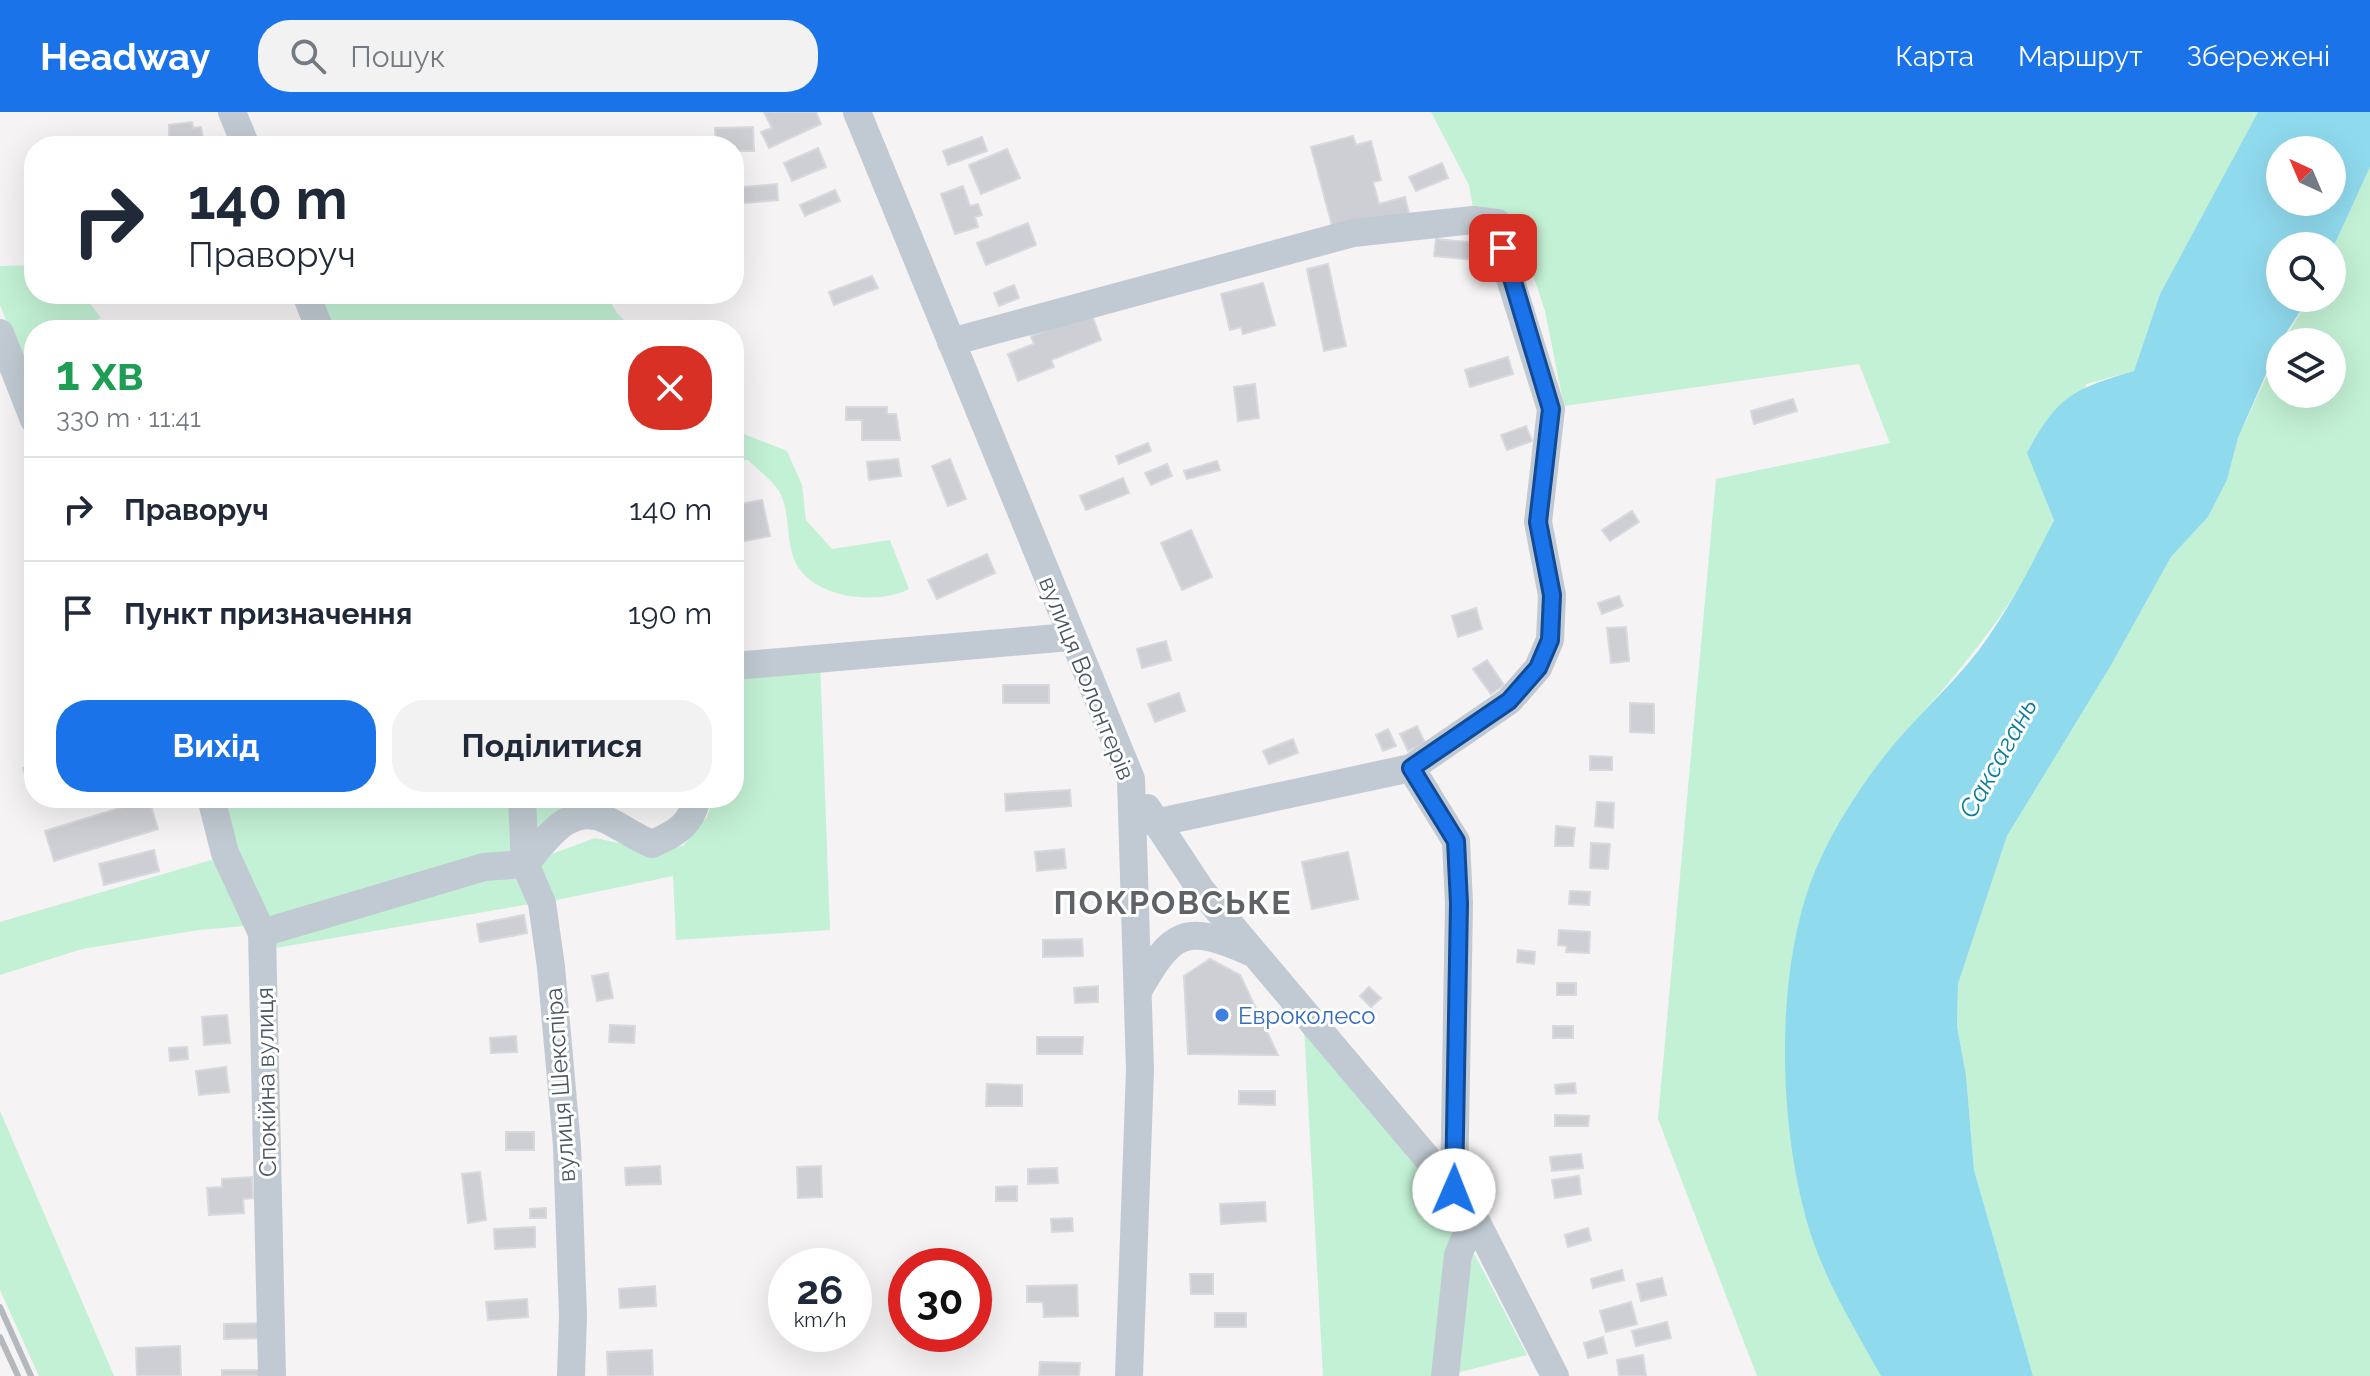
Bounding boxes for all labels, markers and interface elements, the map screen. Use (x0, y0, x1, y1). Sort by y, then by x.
search box (258, 20, 818, 92)
text: Headway (40, 34, 210, 79)
icon: search (286, 34, 330, 78)
text: Пошук (350, 39, 445, 74)
text: Карта (1895, 40, 1974, 73)
text: Маршрут (2018, 40, 2143, 73)
text: Збережені (2187, 40, 2330, 73)
north arrow (2266, 136, 2346, 216)
map controls (2266, 136, 2346, 408)
text: 140 m (188, 166, 348, 232)
icon: right (56, 168, 160, 272)
pin (1469, 214, 1537, 282)
icon: arrive (1481, 226, 1525, 270)
button: search (2266, 232, 2346, 312)
text: Праворуч (188, 233, 356, 275)
button: layers (2266, 328, 2346, 408)
text: 1 хв (56, 345, 144, 401)
button: close (628, 346, 712, 430)
text: 330 m · 11:41 (56, 403, 201, 433)
icon: right (56, 487, 100, 531)
text: Праворуч (124, 492, 269, 527)
text: 140 m (629, 492, 712, 527)
street label: вулиця Волонтерів (1033, 572, 1141, 784)
icon: arrive (56, 591, 100, 635)
text: Пункт призначення (124, 596, 412, 631)
text: 190 m (628, 596, 712, 631)
water label: Саксагань (1953, 693, 2043, 823)
button: Вихід (56, 700, 376, 792)
button: Поділитися (392, 700, 712, 792)
district label: ПОКРОВСЬКЕ (1054, 884, 1292, 921)
street label: Спокійна вулиця (250, 987, 282, 1177)
street label: вулиця Шекспіра (539, 987, 581, 1183)
place label: Евроколесо (1238, 1001, 1376, 1030)
marker: Евроколесо (1213, 1006, 1231, 1024)
position arrow (1412, 1148, 1496, 1232)
speed limit sign: 30 (888, 1248, 992, 1352)
text: 26 (797, 1266, 843, 1313)
text: km/h (794, 1308, 846, 1332)

